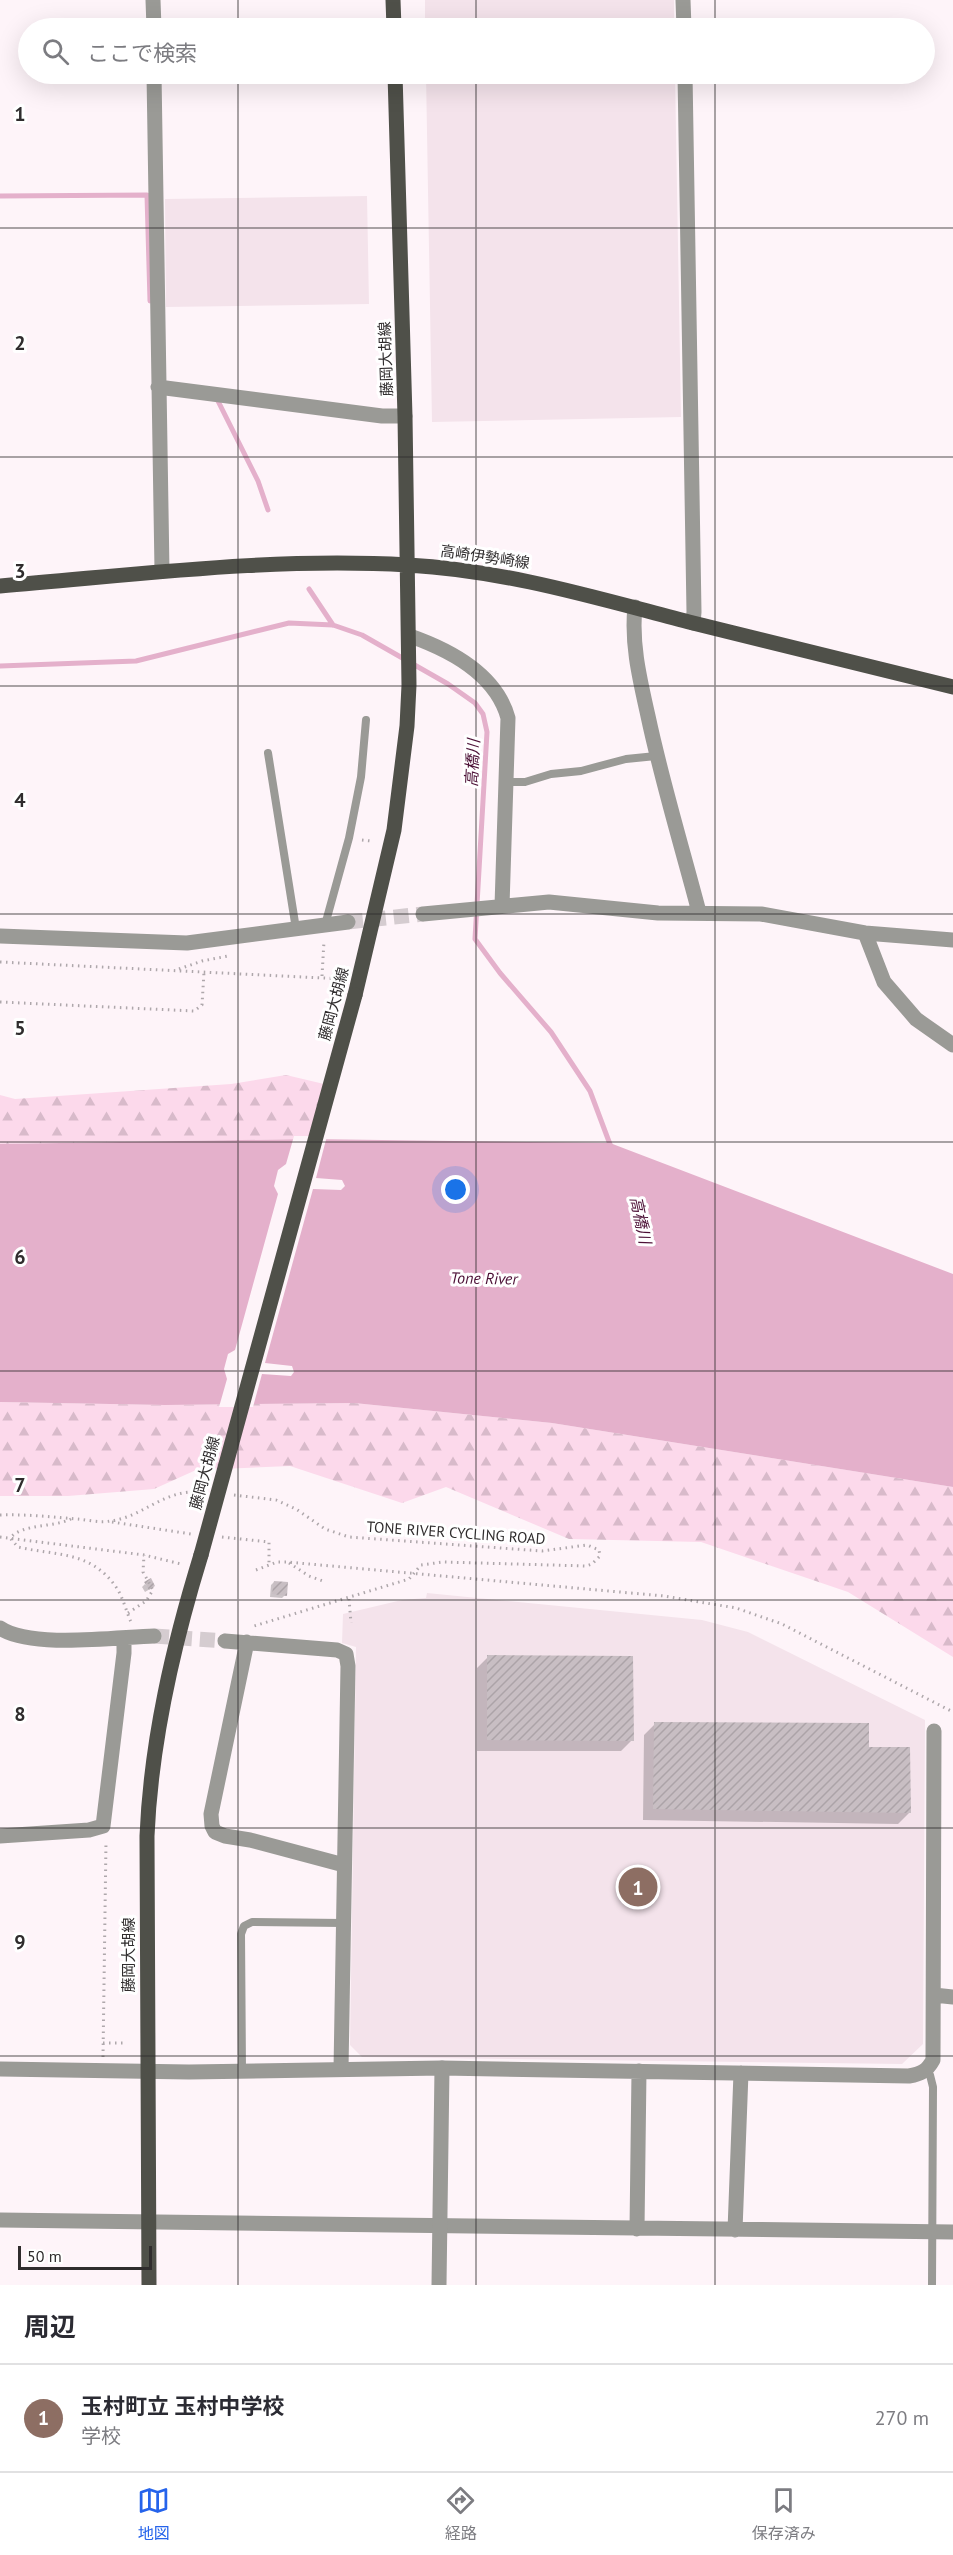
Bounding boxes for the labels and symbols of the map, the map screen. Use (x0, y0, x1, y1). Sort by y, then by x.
text: 1 (14, 101, 26, 127)
street label: 藤岡大胡線 (375, 321, 396, 397)
text: 2 (14, 330, 26, 356)
street label: 高崎伊勢崎線 (439, 541, 531, 572)
text: 3 (14, 558, 26, 584)
water label: 高橋川 (461, 737, 483, 787)
text: 4 (14, 787, 26, 813)
street label: 藤岡大胡線 (315, 965, 352, 1043)
text: 5 (14, 1015, 26, 1041)
your location (441, 1175, 470, 1204)
water label: 高橋川 (626, 1194, 656, 1248)
text: 6 (14, 1244, 26, 1270)
water label: Tone River (450, 1267, 520, 1289)
street label: 藤岡大胡線 (186, 1434, 223, 1512)
text: 7 (14, 1472, 26, 1498)
street label: TONE RIVER CYCLING ROAD (366, 1517, 546, 1548)
text: 8 (14, 1701, 26, 1727)
pin: 1 (618, 1864, 658, 1910)
street label: 藤岡大胡線 (119, 1917, 138, 1993)
text: 9 (14, 1929, 26, 1955)
scale bar (18, 2243, 152, 2270)

